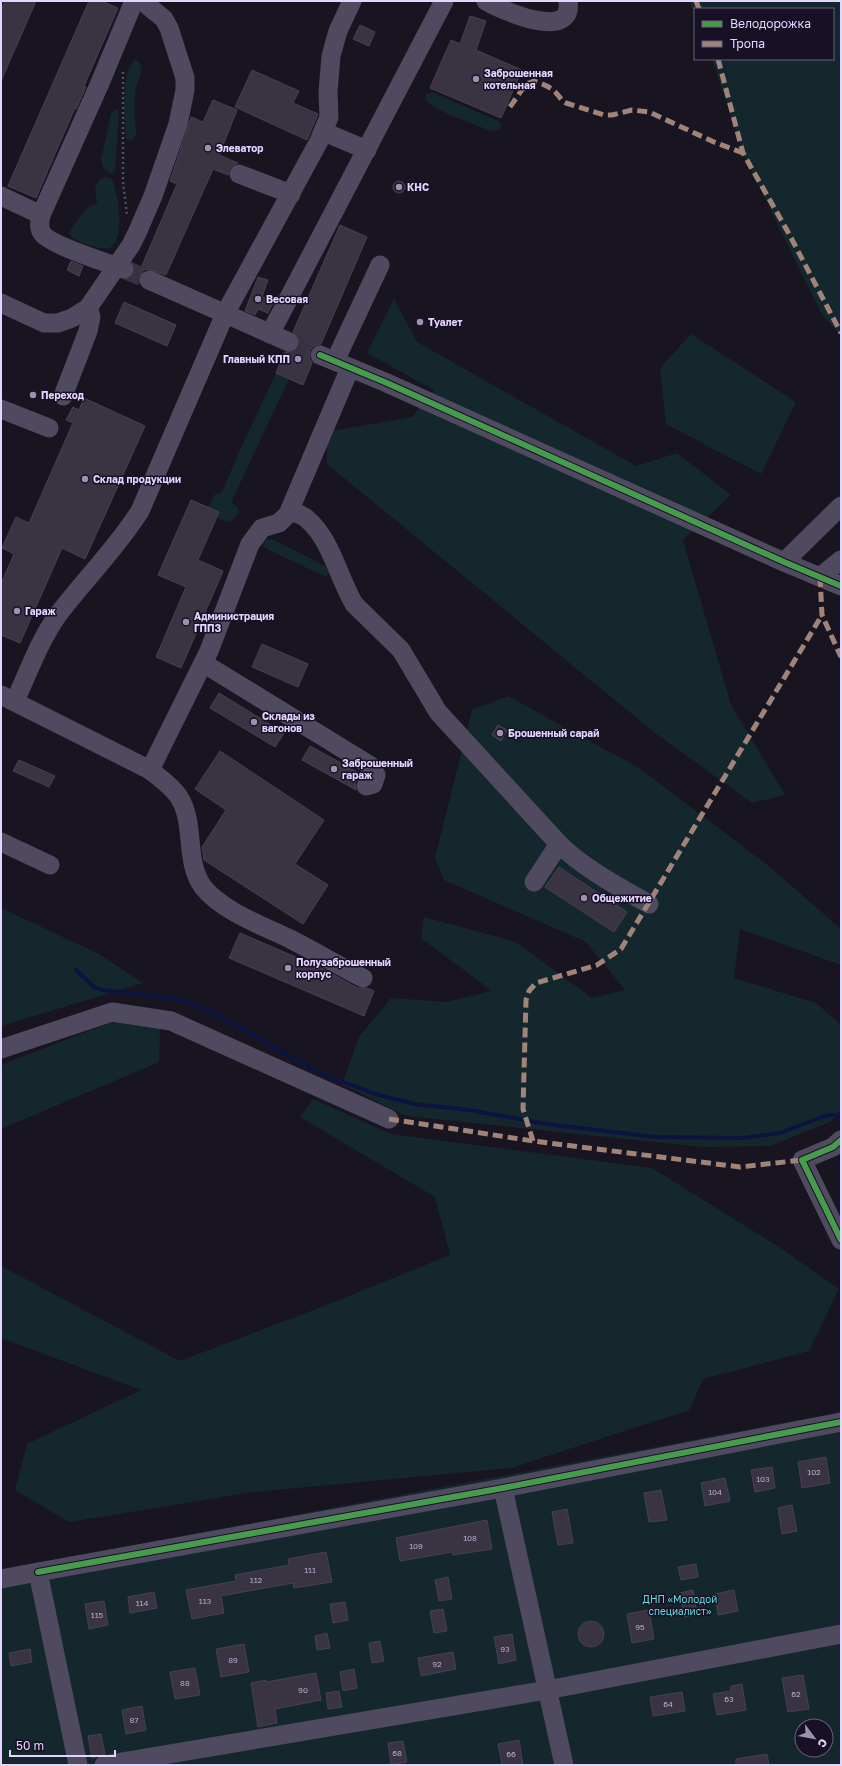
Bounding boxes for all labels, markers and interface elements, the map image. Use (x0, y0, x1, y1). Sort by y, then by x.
legend (694, 8, 834, 60)
text: Велодорожка (730, 16, 811, 31)
text: Тропа (730, 36, 765, 51)
place label: Заброшенная котельная (484, 67, 553, 91)
marker: Заброшенная котельная (471, 74, 481, 84)
place label: Элеватор (216, 142, 263, 154)
marker: Элеватор (203, 143, 213, 153)
place label: КНС (407, 181, 429, 193)
marker: КНС (394, 182, 404, 192)
place label: Весовая (266, 293, 308, 305)
marker: Весовая (253, 294, 263, 304)
place label: Туалет (428, 316, 463, 328)
marker: Туалет (415, 317, 425, 327)
place label: Главный КПП (223, 353, 290, 365)
marker: Главный КПП (293, 354, 303, 364)
place label: Переход (41, 389, 85, 401)
marker: Переход (28, 390, 38, 400)
place label: Склад продукции (93, 473, 181, 485)
marker: Склад продукции (80, 474, 90, 484)
place label: Гараж (25, 605, 56, 617)
marker: Гараж (12, 606, 22, 616)
place label: Администрация ГППЗ (194, 610, 274, 634)
marker: Администрация ГППЗ (181, 617, 191, 627)
place label: Склады из вагонов (262, 710, 315, 734)
marker: Склады из вагонов (249, 717, 259, 727)
place label: Брошенный сарай (508, 727, 599, 739)
marker: Брошенный сарай (495, 728, 505, 738)
place label: Заброшенный гараж (342, 757, 413, 781)
marker: Заброшенный гараж (329, 764, 339, 774)
place label: Общежитие (592, 892, 652, 904)
marker: Общежитие (579, 893, 589, 903)
place label: Полузаброшенный корпус (296, 956, 391, 980)
marker: Полузаброшенный корпус (283, 963, 293, 973)
house number: 102 (807, 1467, 821, 1477)
house number: 103 (756, 1474, 770, 1484)
house number: 104 (708, 1487, 722, 1497)
house number: 108 (463, 1533, 477, 1543)
house number: 109 (409, 1541, 423, 1551)
house number: 111 (304, 1565, 316, 1575)
house number: 112 (250, 1575, 263, 1585)
park label: ДНП «Молодой специалист» (643, 1593, 717, 1617)
house number: 113 (199, 1596, 212, 1606)
house number: 114 (136, 1598, 148, 1608)
house number: 115 (91, 1610, 104, 1620)
house number: 95 (635, 1622, 645, 1632)
house number: 93 (500, 1644, 510, 1654)
house number: 89 (228, 1655, 238, 1665)
house number: 92 (432, 1659, 442, 1669)
house number: 88 (180, 1678, 190, 1688)
house number: 90 (298, 1685, 308, 1695)
house number: 62 (791, 1689, 801, 1699)
house number: 63 (724, 1694, 734, 1704)
house number: 64 (663, 1699, 673, 1709)
house number: 87 (129, 1715, 139, 1725)
north arrow (794, 1718, 834, 1758)
scale bar (10, 1732, 115, 1758)
text: С (815, 1737, 830, 1750)
text: 50 m (16, 1738, 44, 1753)
house number: 68 (392, 1748, 402, 1758)
house number: 66 (506, 1749, 516, 1759)

